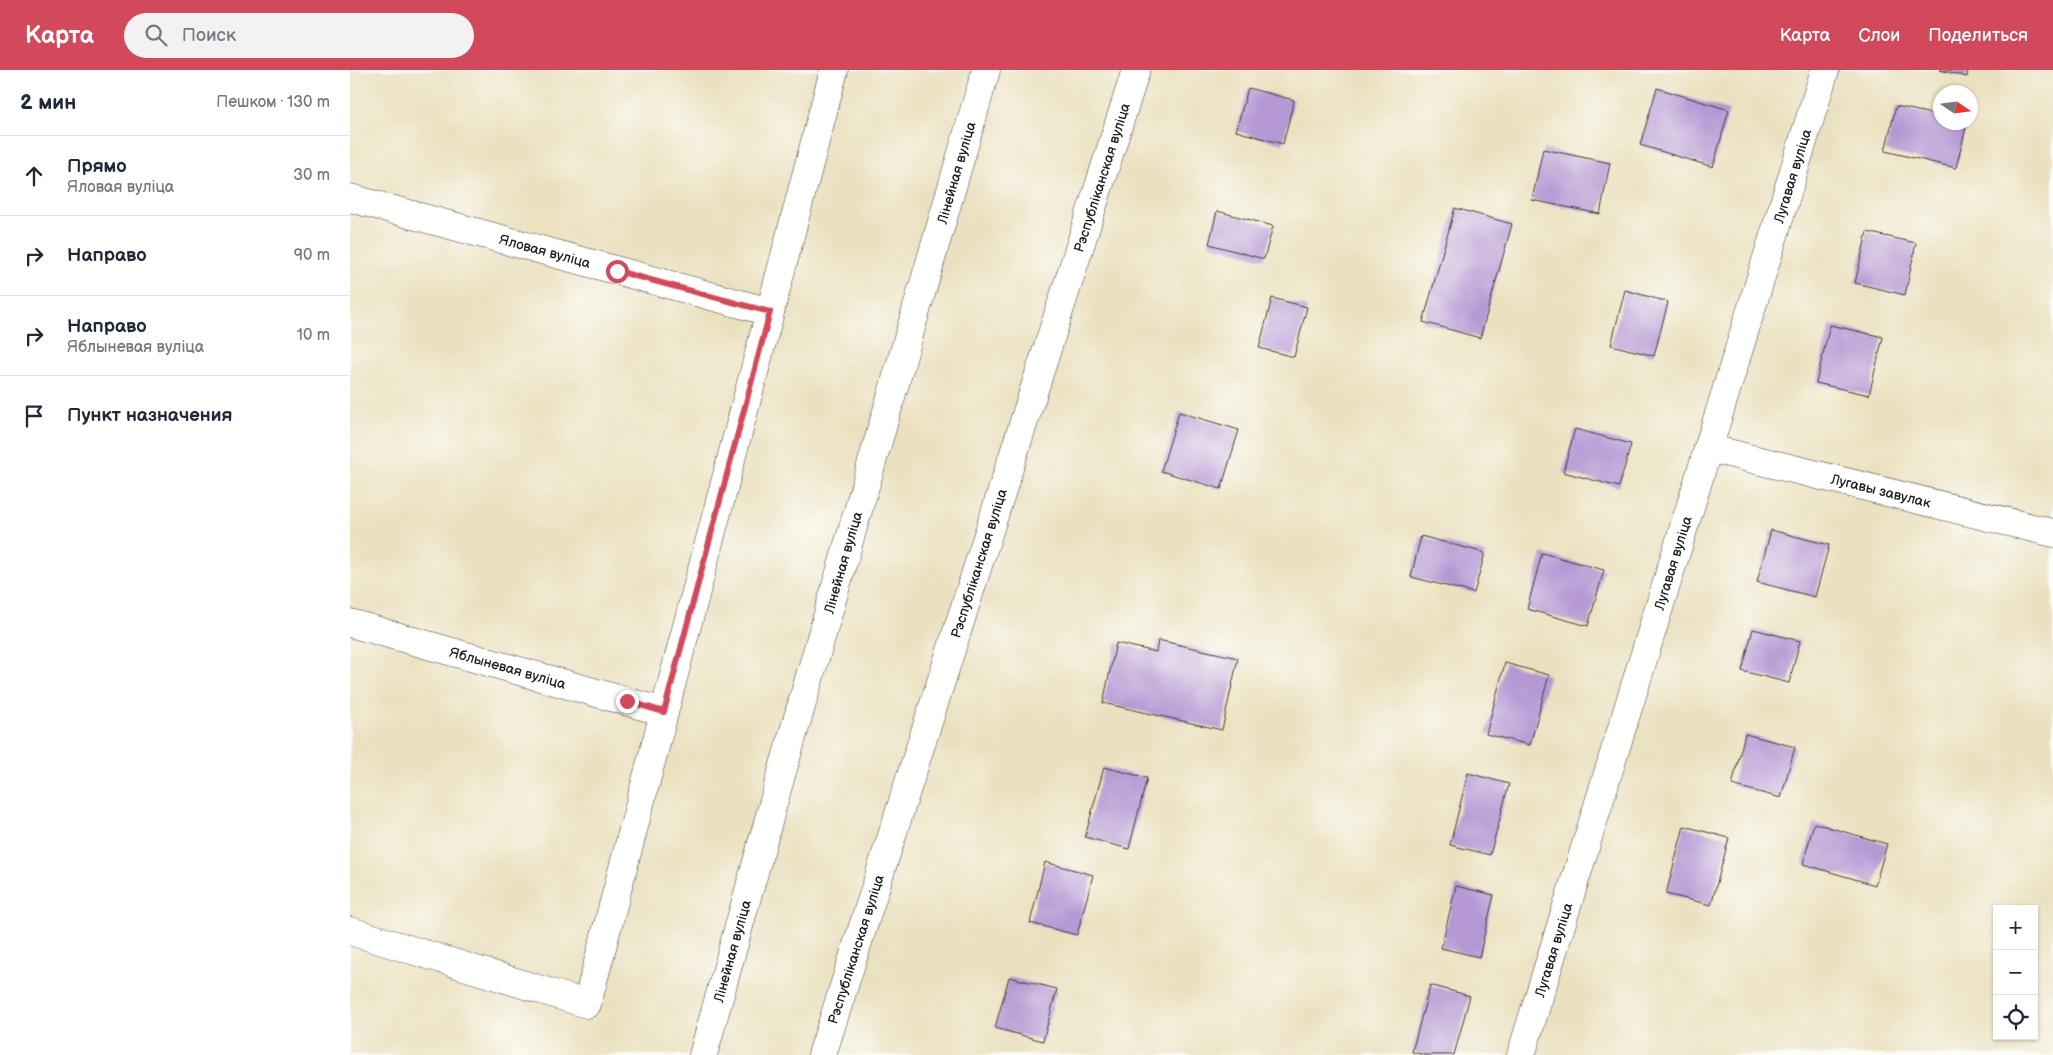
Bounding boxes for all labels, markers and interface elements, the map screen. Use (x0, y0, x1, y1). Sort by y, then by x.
search box (124, 13, 474, 58)
text: Карта (25, 21, 94, 50)
icon: search (142, 21, 170, 49)
text: Поиск (182, 24, 236, 47)
text: Карта (1780, 25, 1830, 46)
text: Слои (1858, 25, 1900, 46)
text: Поделиться (1928, 25, 2028, 46)
north arrow (1933, 85, 1978, 130)
text: 2 мин (20, 90, 76, 115)
text: Пешком · 130 m (216, 93, 330, 112)
street label: Рэспубліканская вуліца (1070, 100, 1134, 254)
street label: Лінейная вуліца (933, 119, 980, 227)
street label: Лугавая вуліца (1770, 126, 1816, 226)
text: Прямо (67, 155, 127, 178)
icon: ahead (20, 162, 48, 190)
text: 30 m (293, 166, 330, 185)
text: Яловая вуліца (67, 178, 174, 197)
street label: Яловая вуліца (497, 231, 593, 272)
icon: right (20, 242, 48, 270)
text: Направо (67, 244, 147, 267)
text: 90 m (294, 246, 330, 265)
route start (606, 260, 629, 283)
text: Направо (67, 315, 147, 338)
icon: right (20, 322, 48, 350)
text: 10 m (297, 326, 330, 345)
text: Яблыневая вуліца (67, 338, 204, 357)
icon: arrive (20, 402, 48, 430)
text: Пункт назначения (67, 404, 232, 427)
street label: Лугавы завулак (1828, 470, 1933, 512)
street label: Рэспубліканская вуліца (947, 486, 1011, 640)
street label: Лінейная вуліца (820, 509, 866, 617)
street label: Лугавая вуліца (1651, 513, 1696, 613)
street label: Яблыневая вуліца (448, 644, 568, 693)
route end (616, 690, 639, 713)
street label: Рэспубліканская вуліца (824, 872, 888, 1026)
street label: Лінейная вуліца (710, 897, 755, 1005)
street label: Лугавая вуліца (1531, 900, 1577, 1000)
map controls (1993, 905, 2038, 1040)
button: + (1993, 905, 2038, 950)
button: − (1993, 950, 2038, 995)
button: locate (1993, 995, 2038, 1040)

